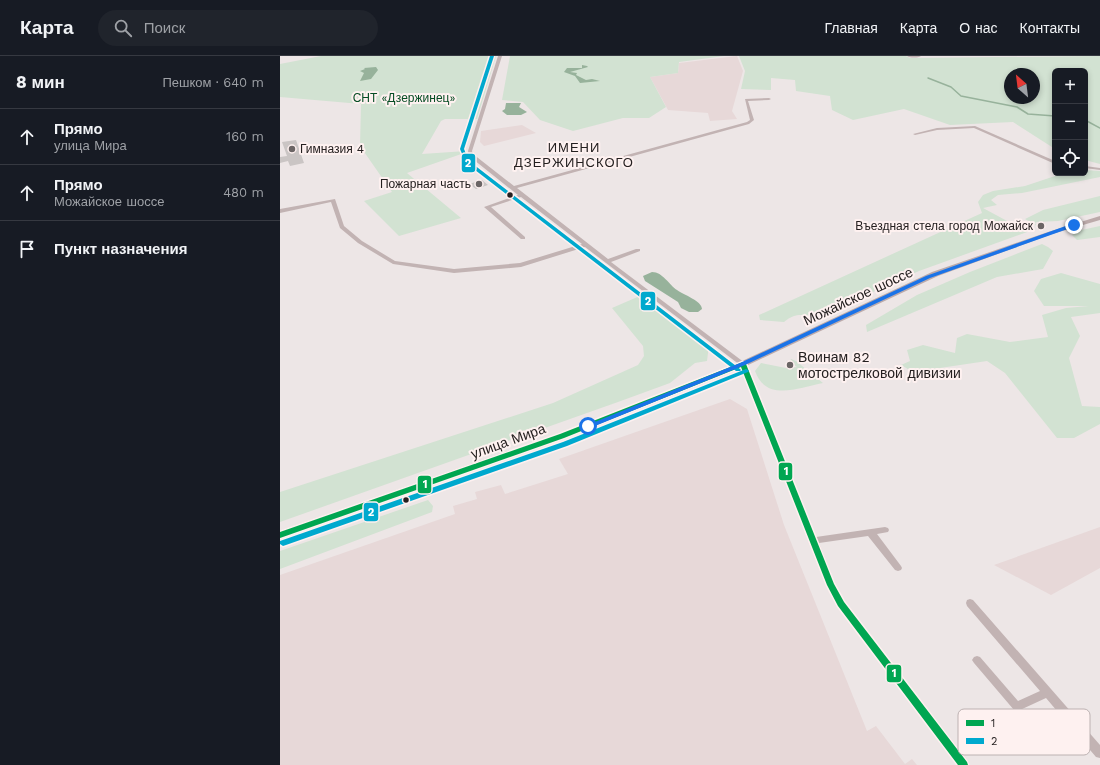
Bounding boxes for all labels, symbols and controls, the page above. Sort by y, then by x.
search box [98,10,378,46]
text: Карта [20,16,74,39]
icon: search [112,17,134,39]
text: Поиск [144,19,185,37]
text: Главная [825,20,878,36]
text: Карта [900,20,937,36]
text: О нас [959,20,998,36]
text: Контакты [1020,20,1080,36]
north arrow [1004,68,1040,104]
map controls [1052,68,1088,176]
button: + [1052,68,1088,104]
text: 8 мин [16,72,65,92]
text: Пешком · 640 m [162,75,264,90]
park label: СНТ «Дзержинец» [353,91,455,105]
button: − [1052,104,1088,140]
text: Прямо [54,120,103,138]
icon: ahead [16,126,38,148]
text: 160 m [226,129,264,144]
text: улица Мира [54,138,127,153]
district label: ИМЕНИ ДЗЕРЖИНСКОГО [514,140,634,170]
button: locate [1052,140,1088,176]
place label: Гимназия 4 [300,142,364,156]
marker: Гимназия 4 [287,144,297,154]
line badge: 2 [461,153,476,173]
text: 2 [465,157,472,170]
text: Прямо [54,176,103,194]
place label: Пожарная часть [380,177,471,191]
marker: Пожарная часть [474,179,484,189]
icon: ahead [16,182,38,204]
text: 480 m [223,185,264,200]
unlabelled marker [505,190,515,200]
text: Можайское шоссе [54,194,164,209]
route end [1065,216,1083,234]
place label: Въездная стела город Можайск [855,219,1034,233]
marker: Въездная стела город Можайск [1036,221,1046,231]
icon: arrive [16,238,38,260]
text: Пункт назначения [54,240,187,258]
street label: Можайское шоссе [801,264,915,328]
line badge: 2 [640,291,656,311]
text: 2 [645,295,652,308]
place label: Воинам 82 мотострелковой дивизии [798,349,961,381]
marker: Воинам 82 мотострелковой дивизии [785,360,795,370]
route start [579,417,597,435]
street label: улица Мира [468,420,548,462]
line badge: 1 [778,462,793,481]
text: 1 [784,465,788,478]
line badge: 1 [417,475,432,494]
text: 1 [423,478,427,491]
unlabelled marker [401,495,411,505]
line badge: 2 [363,502,379,522]
text: 2 [368,506,375,519]
line badge: 1 [886,664,902,683]
text: 1 [892,667,896,680]
legend [958,709,1090,755]
text: 1 [991,717,995,730]
text: 2 [991,735,997,748]

